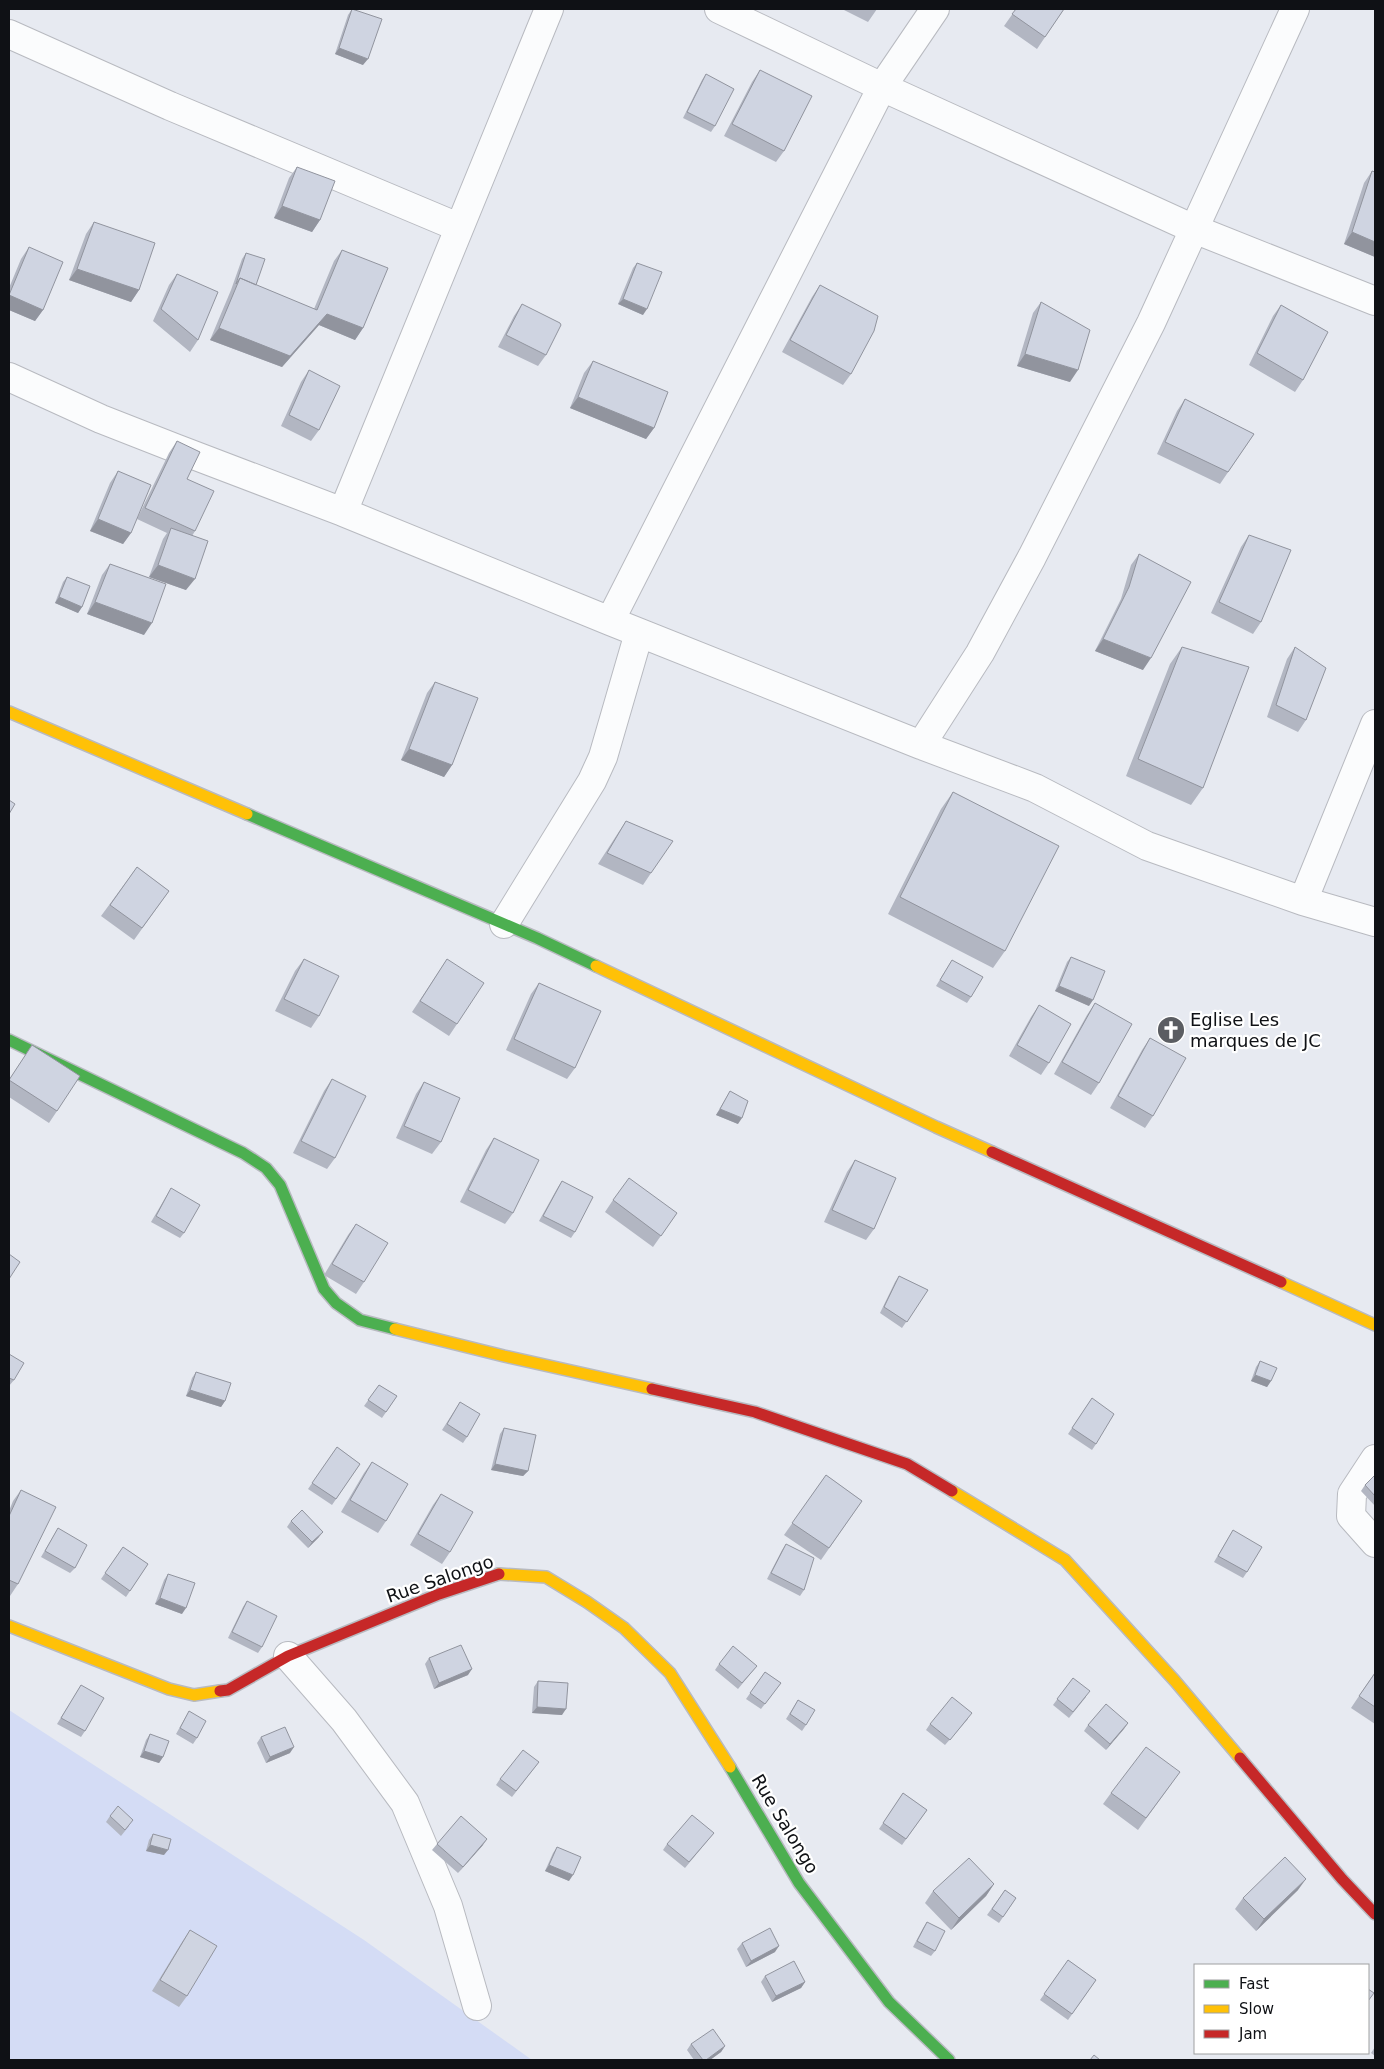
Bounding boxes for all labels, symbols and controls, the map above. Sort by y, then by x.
place label: Eglise Les marques de JC [1190,1009,1321,1051]
church icon: Eglise Les marques de JC [1156,1015,1186,1045]
street label: Rue Salongo [383,1550,496,1607]
street label: Rue Salongo [748,1770,823,1877]
legend [1194,1964,1369,2054]
text: Fast [1239,1975,1269,1993]
text: Slow [1239,2000,1274,2018]
text: Jam [1238,2025,1267,2043]

